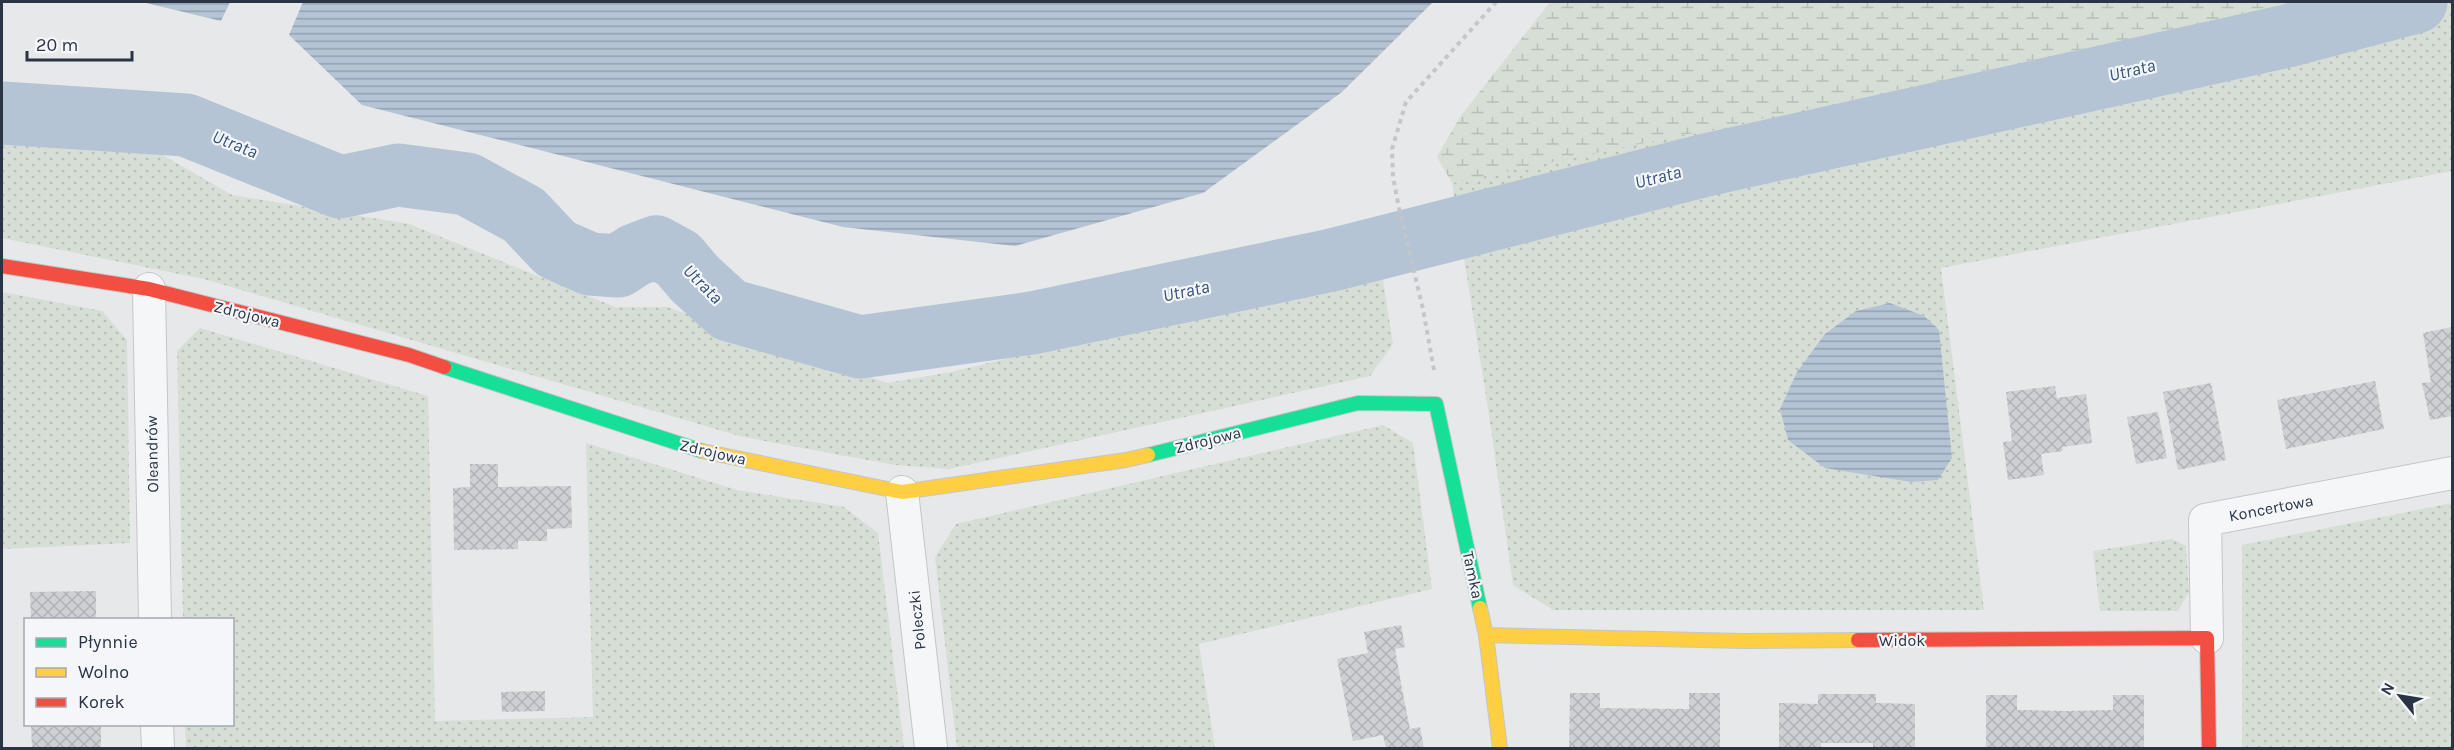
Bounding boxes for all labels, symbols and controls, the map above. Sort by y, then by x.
scale bar [27,24,132,62]
text: 20 m [36,34,78,56]
water label: Utrata [2107,54,2157,86]
water label: Utrata [209,125,261,163]
water label: Utrata [1632,161,1684,193]
water label: Utrata [679,260,727,308]
water label: Utrata [1161,275,1211,307]
street label: Zdrojowa [212,297,282,331]
street label: Oleandrów [142,415,162,493]
street label: Zdrojowa [1173,423,1243,457]
street label: Zdrojowa [678,435,748,469]
street label: Koncertowa [2227,491,2315,525]
street label: Tamka [1459,549,1487,601]
street label: Poleczki [904,589,930,651]
legend [24,618,234,726]
text: Płynnie [78,631,138,653]
street label: Widok [1879,631,1925,650]
text: Wolno [78,661,129,683]
north arrow [2370,666,2430,726]
text: N [2376,679,2399,698]
text: Korek [78,691,125,713]

